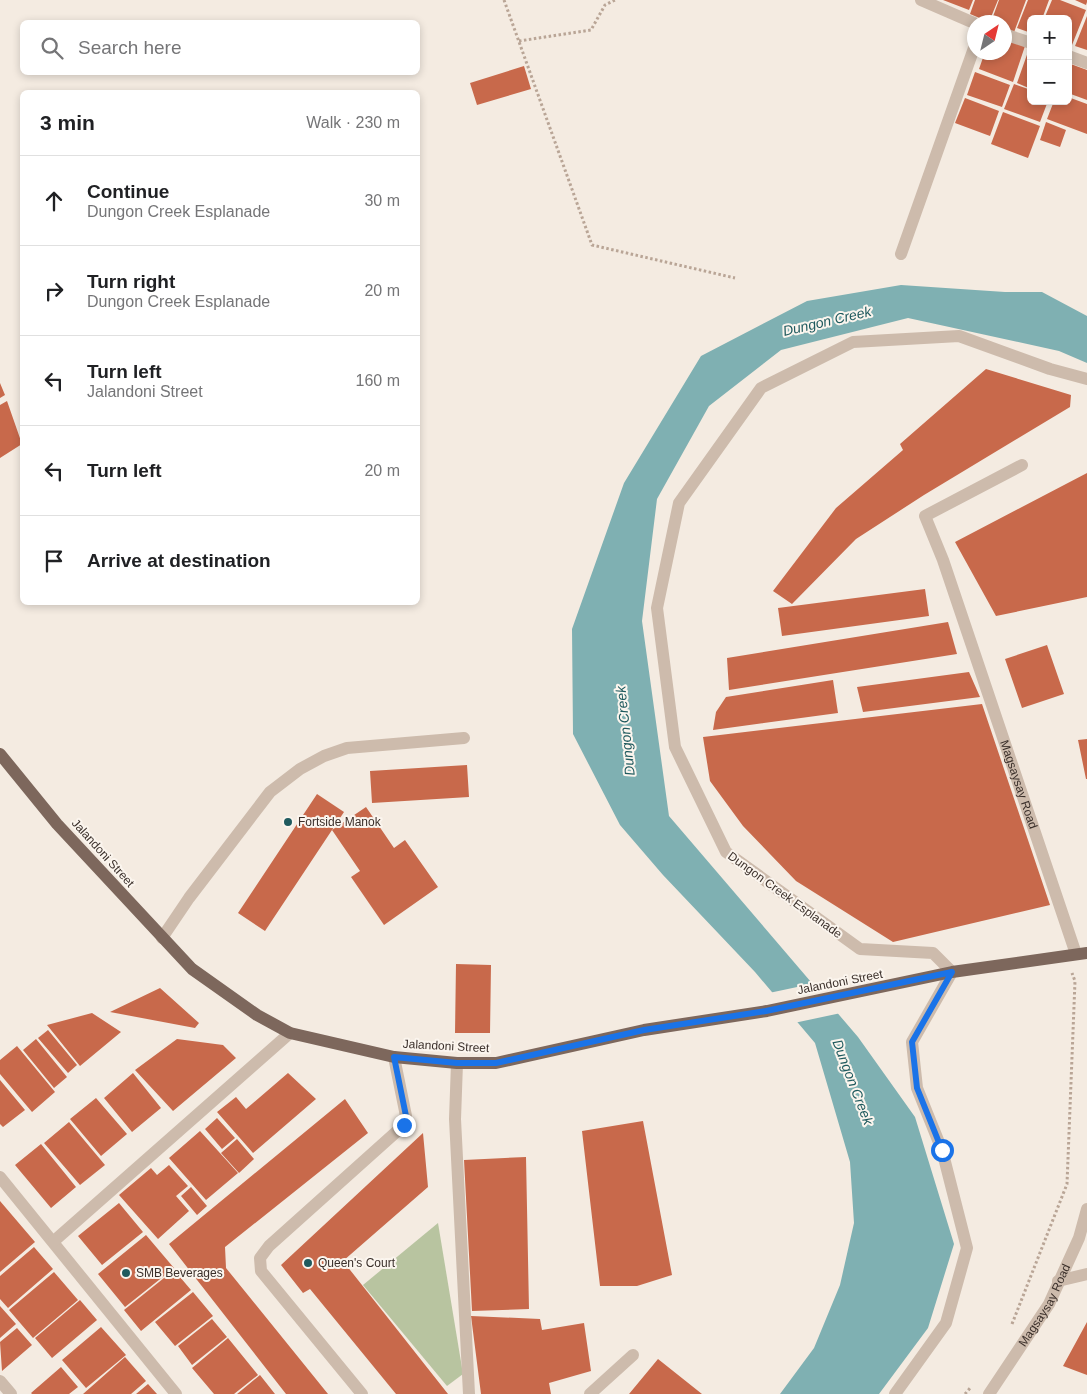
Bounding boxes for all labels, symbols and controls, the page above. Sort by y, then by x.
north arrow [967,15,1012,60]
map controls [1027,15,1072,105]
button: + [1027,15,1072,60]
search box [20,20,420,75]
icon: search [38,34,66,62]
text: Search here [78,37,182,58]
button: − [1027,60,1072,105]
text: 3 min [40,111,95,134]
text: Walk · 230 m [306,114,400,131]
text: Continue [87,181,169,202]
icon: ahead [40,187,68,215]
text: 30 m [364,192,400,209]
text: Dungon Creek Esplanade [87,203,270,220]
text: Turn right [87,271,175,292]
icon: right [40,277,68,305]
text: 20 m [364,282,400,299]
text: Dungon Creek Esplanade [87,293,270,310]
water label: Dungon Creek [781,303,874,339]
text: Turn left [87,361,162,382]
icon: left [40,367,68,395]
text: 160 m [356,372,400,389]
text: Jalandoni Street [87,383,203,400]
icon: left [40,457,68,485]
text: Turn left [87,460,162,481]
text: 20 m [364,462,400,479]
icon: arrive [40,547,68,575]
text: Arrive at destination [87,550,271,571]
water label: Dungon Creek [612,684,638,777]
street label: Magsaysay Road [997,738,1040,831]
place label: Fortside Manok [298,815,382,829]
street label: Jalandoni Street [69,816,138,890]
marker: Fortside Manok [282,816,294,828]
street label: Dungon Creek Esplanade [725,849,845,941]
street label: Jalandoni Street [796,967,885,997]
street label: Jalandoni Street [402,1037,490,1055]
water label: Dungon Creek [829,1037,877,1128]
route end [393,1114,416,1137]
route start [931,1139,954,1162]
place label: Queen's Court [318,1256,396,1270]
marker: Queen's Court [302,1257,314,1269]
street label: Magsaysay Road [1016,1262,1073,1349]
place label: SMB Beverages [136,1266,223,1280]
marker: SMB Beverages [120,1267,132,1279]

